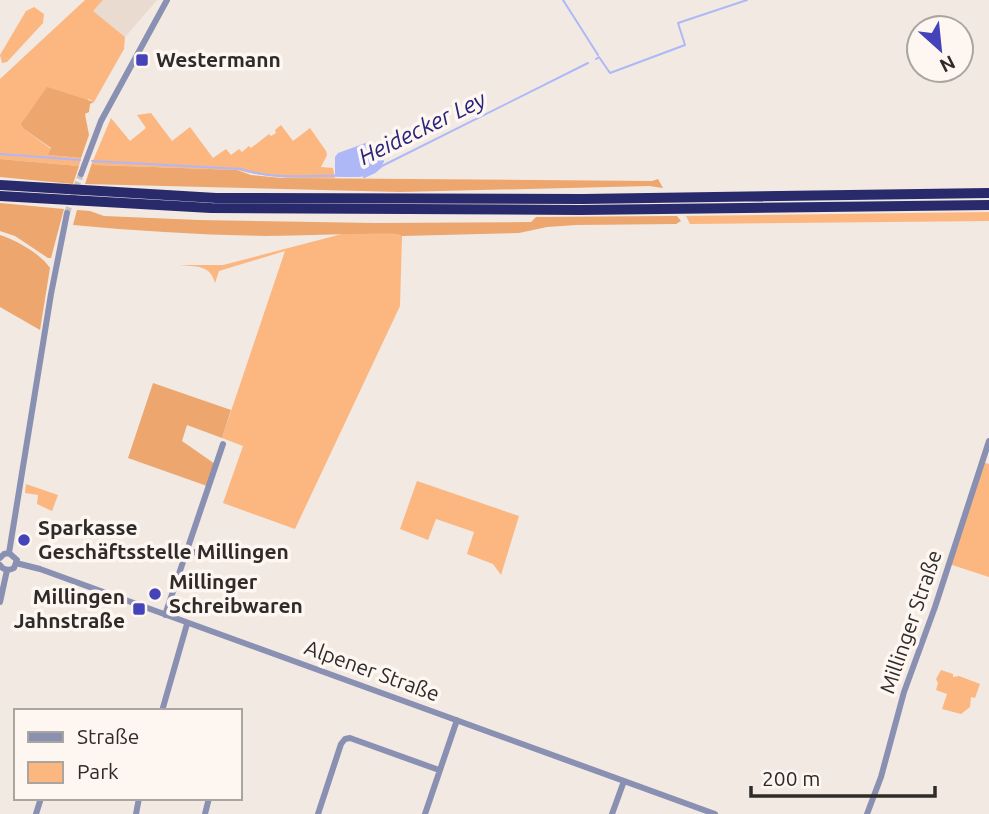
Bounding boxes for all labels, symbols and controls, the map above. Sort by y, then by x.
north arrow [905,14,975,84]
place label: Westermann [156,47,281,71]
text: N [936,51,959,77]
marker: Westermann [134,52,150,68]
water label: Heidecker Ley [354,86,490,169]
place label: Sparkasse Geschäftsstelle Millingen [38,515,289,563]
marker: Sparkasse Geschäftsstelle Millingen [16,532,32,548]
street label: Millinger Straße [874,547,946,697]
place label: Millinger Schreibwaren [169,569,303,617]
place label: Millingen Jahnstraße [14,584,125,632]
marker: Millinger Schreibwaren [147,586,163,602]
marker: Millingen Jahnstraße [131,601,147,617]
street label: Alpener Straße [302,635,443,706]
legend [14,709,242,800]
text: Straße [77,724,139,748]
scale bar [751,754,935,798]
text: Park [77,759,119,783]
text: 200 m [762,766,820,790]

